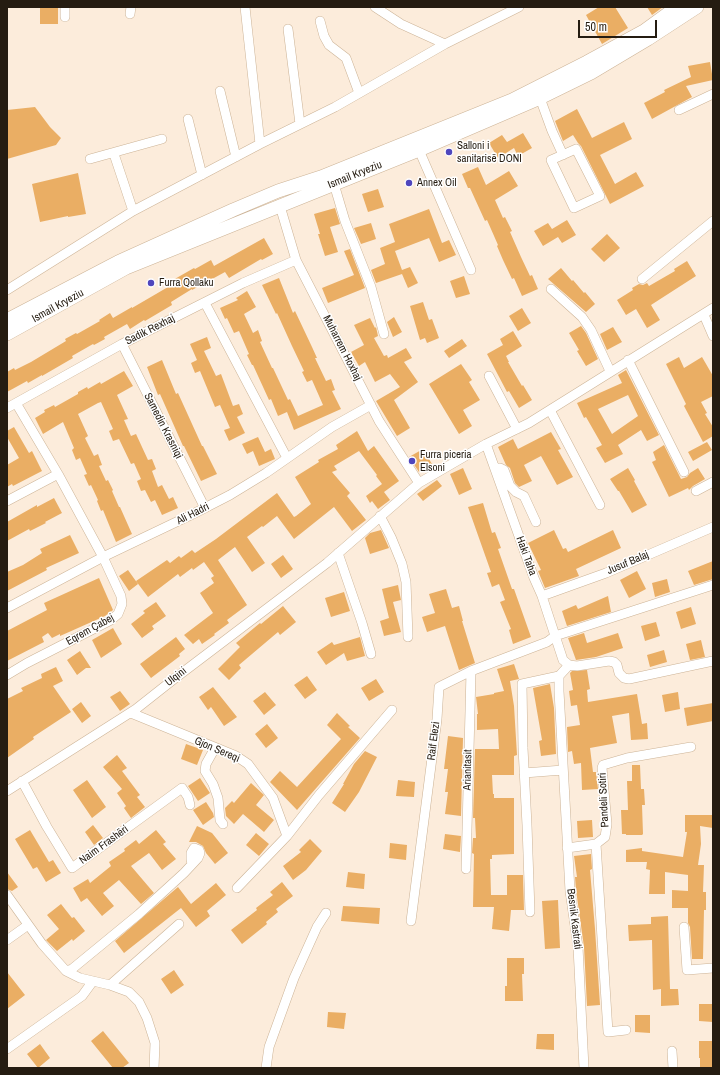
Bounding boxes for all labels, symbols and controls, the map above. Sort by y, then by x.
scale bar [580,12,659,38]
text: 50 m [585,19,607,35]
place label: Salloni i sanitarisë DONI [457,139,522,165]
marker: Salloni i sanitarisë DONI [444,147,454,157]
street label: Ismail Kryeziu [326,158,384,192]
place label: Annex Oil [417,176,457,190]
marker: Annex Oil [404,178,414,188]
place label: Furra Qollaku [159,276,214,290]
marker: Furra Qollaku [146,278,156,288]
street label: Ismail Kryeziu [30,286,86,326]
street label: Sadik Rexhaj [123,312,177,348]
street label: Muharrem Hoxhaj [320,313,364,383]
street label: Samedin Krasniqi [141,391,185,461]
place label: Furra piceria Elsoni [420,448,472,474]
marker: Furra piceria Elsoni [407,456,417,466]
street label: Ali Hadri [174,500,212,528]
street label: Haki Taha [513,535,539,577]
street label: Jusuf Balaj [605,548,651,578]
street label: Eqrem Çabej [64,611,116,649]
street label: Ulqini [163,665,189,689]
street label: Raif Elezi [425,721,443,761]
street label: Gjon Sereqi [192,735,242,765]
street label: Arianitasit [461,749,475,791]
street label: Pandeli Sotiri [596,772,612,828]
street label: Naim Frashëri [77,823,131,867]
street label: Besnik Kastrati [564,888,584,950]

